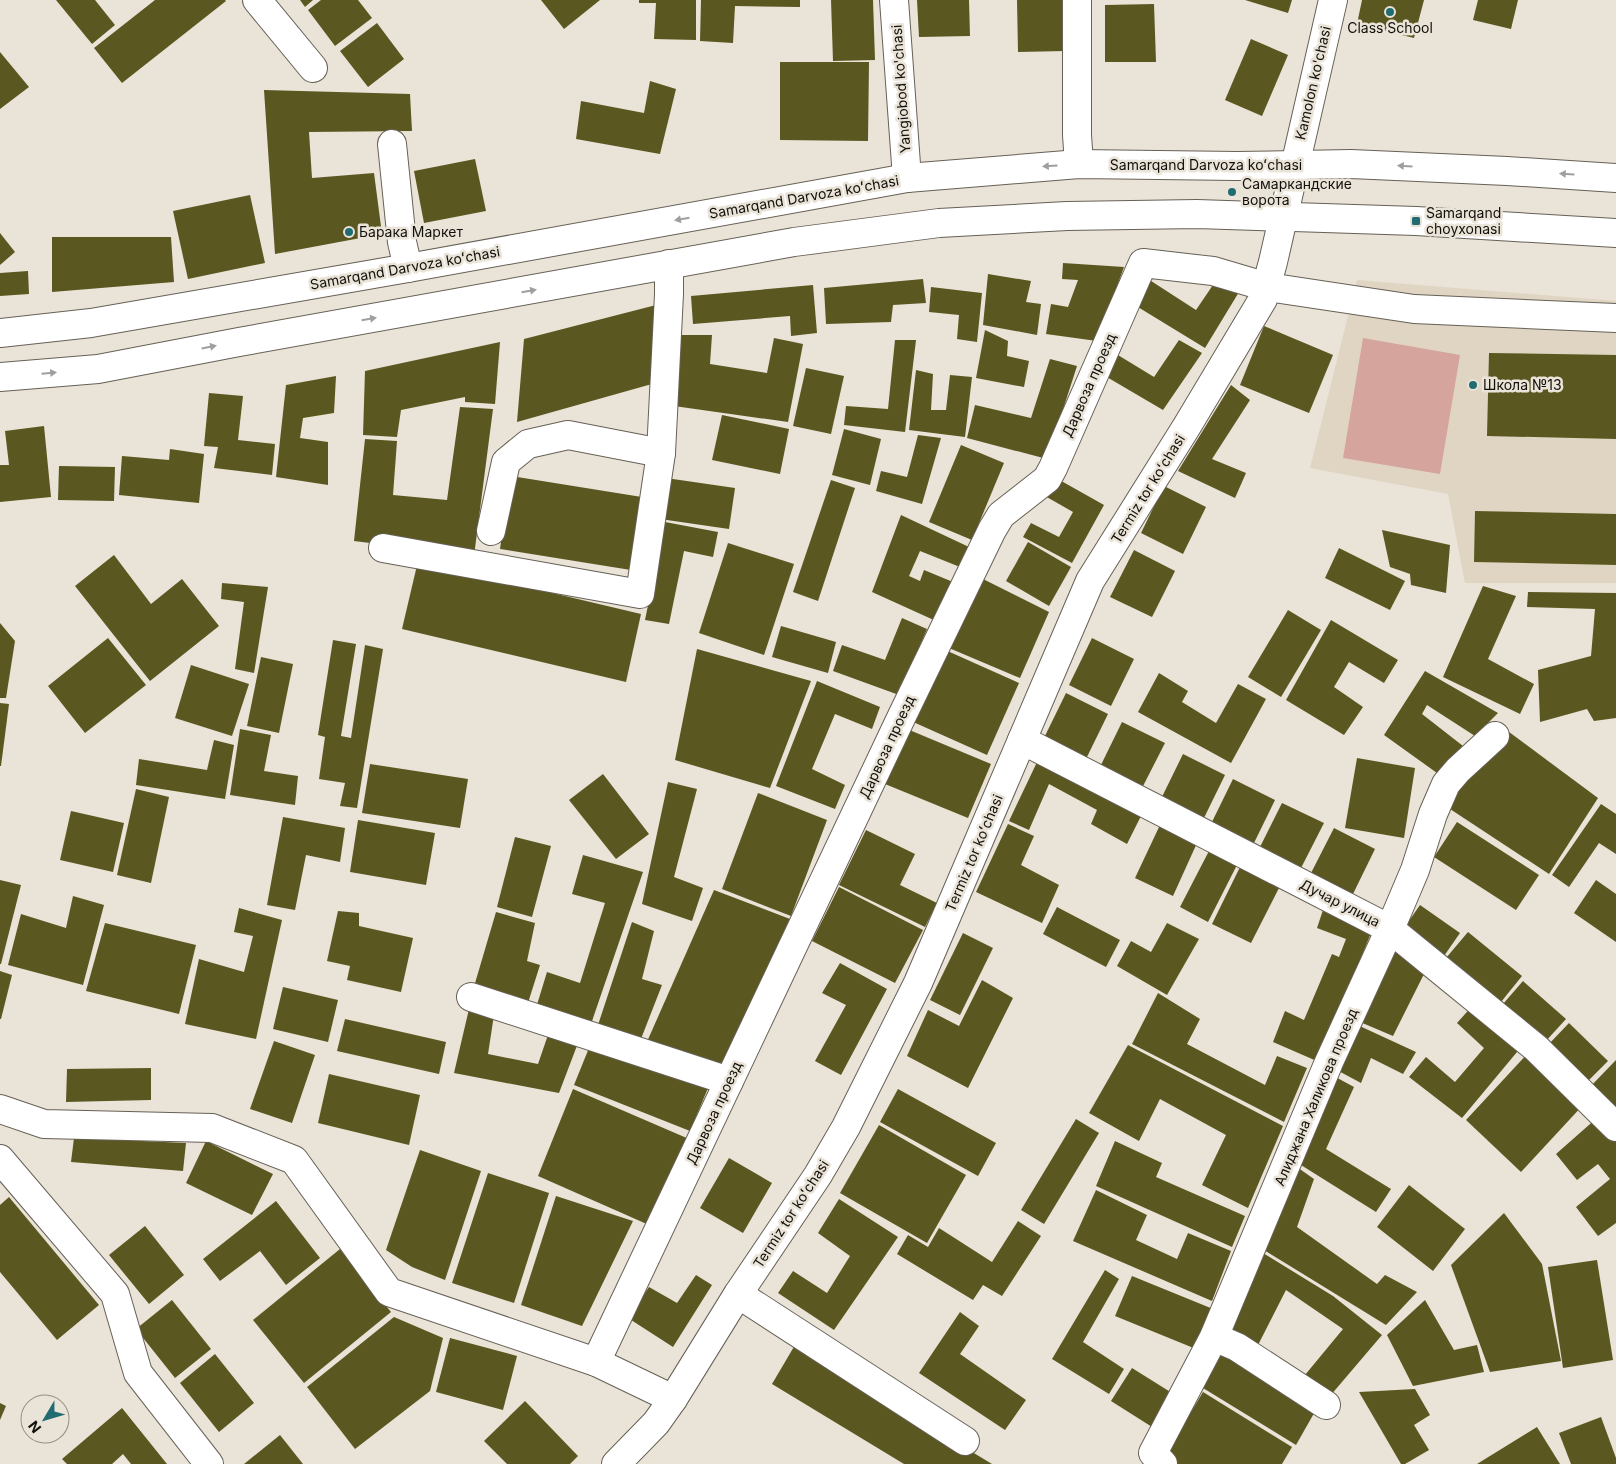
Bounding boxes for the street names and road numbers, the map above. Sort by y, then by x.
street label: Yangiobod ko'chasi [888,24,913,154]
street label: Kamolon ko'chasi [1291,24,1334,142]
street label: Samarqand Darvoza koʻchasi [1110,156,1302,173]
street label: Samarqand Darvoza koʻchasi [708,171,900,222]
street label: Samarqand Darvoza koʻchasi [309,242,501,293]
street label: Дарвоза проезд [1058,330,1119,439]
street label: Termiz tor koʻchasi [1107,431,1188,546]
street label: Дарвоза проезд [855,692,918,801]
street label: Termiz tor koʻchasi [941,792,1006,914]
street label: Дучар улица [1297,875,1383,930]
street label: Алиджана Халикова проезд [1270,1005,1361,1188]
street label: Дарвоза проезд [682,1058,745,1167]
street label: Termiz tor koʻchasi [749,1157,832,1271]

